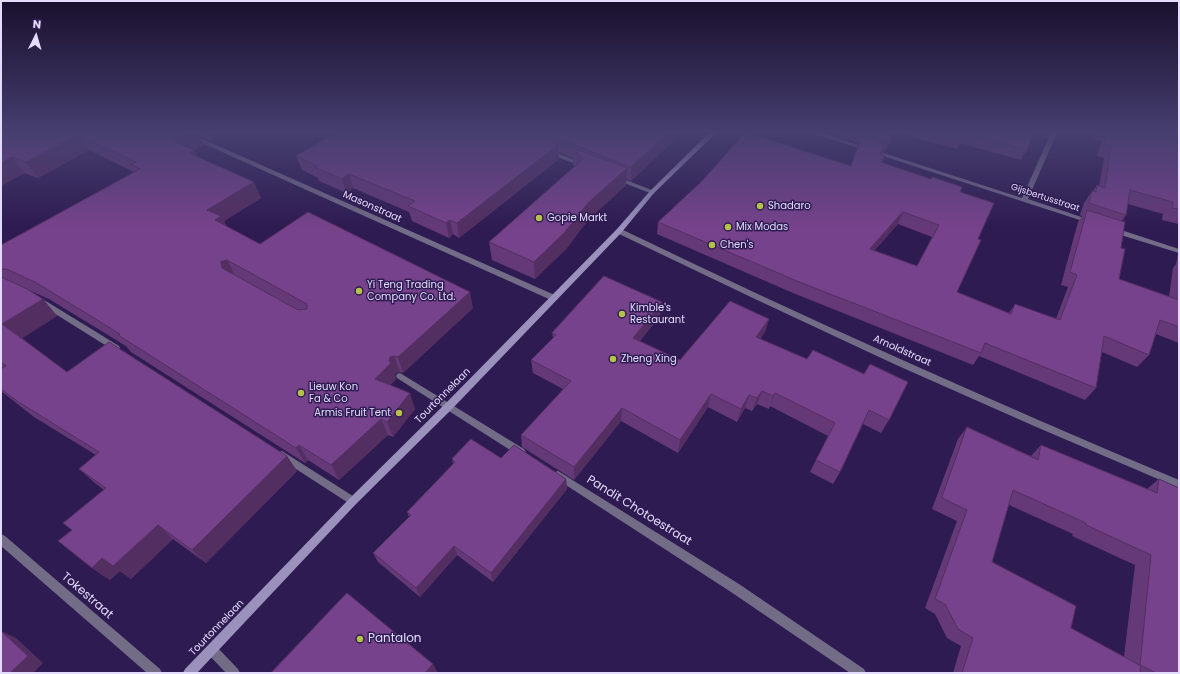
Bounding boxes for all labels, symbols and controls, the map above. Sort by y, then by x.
north arrow [16,16,56,56]
text: N [32,16,42,32]
street label: Gijsbertusstraat [1009,182,1081,214]
street label: Masonstraat [341,189,403,225]
place label: Shadaro [768,200,811,212]
marker: Shadaro [755,201,765,211]
place label: Gopie Markt [547,212,607,224]
marker: Gopie Markt [534,213,544,223]
place label: Mix Modas [736,221,788,233]
marker: Mix Modas [723,222,733,232]
place label: Chen's [720,239,754,251]
marker: Chen's [707,240,717,250]
place label: Yi Teng Trading Company Co. Ltd. [367,279,455,302]
marker: Yi Teng Trading Company Co. Ltd. [354,286,364,296]
place label: Kimble's Restaurant [630,302,685,326]
marker: Kimble's Restaurant [617,309,627,319]
street label: Arnoldstraat [871,333,933,369]
place label: Zheng Xing [621,353,677,365]
marker: Zheng Xing [608,354,618,364]
street label: Tourtonnelaan [413,366,473,426]
place label: Lieuw Kon Fa & Co [309,381,358,404]
marker: Lieuw Kon Fa & Co [296,388,306,398]
place label: Armis Fruit Tent [314,407,391,419]
marker: Armis Fruit Tent [394,408,404,418]
street label: Pandit Chotoestraat [584,473,694,549]
street label: Tokestraat [58,570,116,622]
street label: Tourtonnelaan [187,597,247,659]
place label: Pantalon [368,632,422,646]
marker: Pantalon [355,634,365,644]

